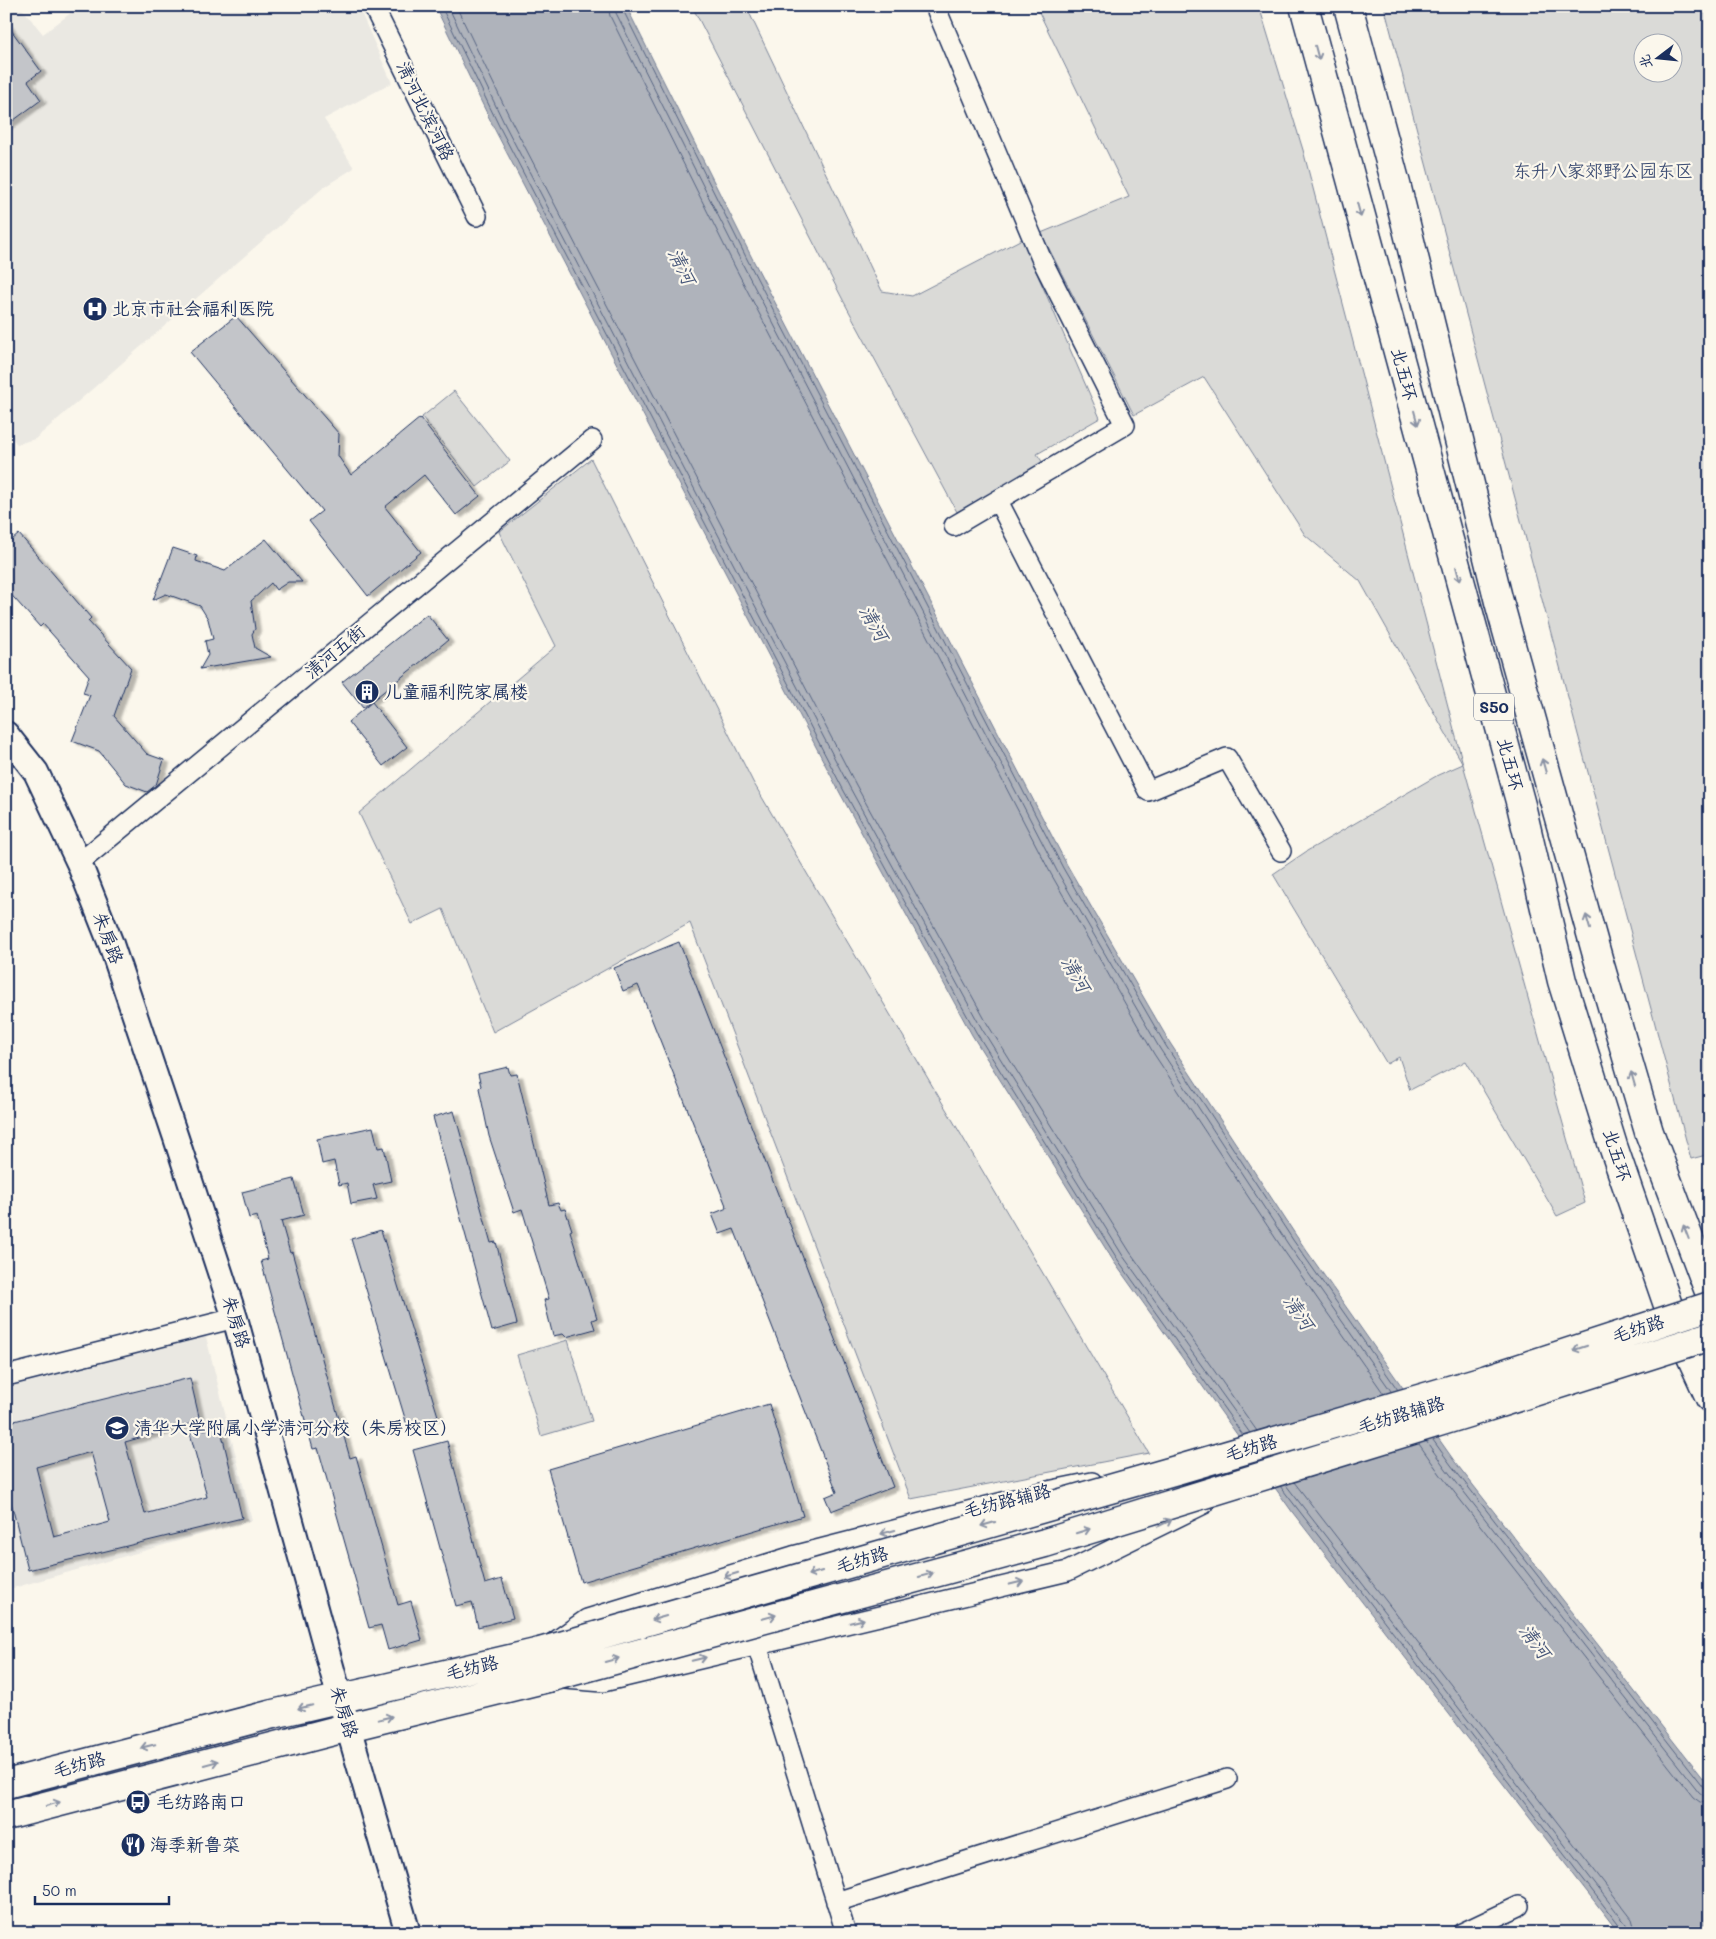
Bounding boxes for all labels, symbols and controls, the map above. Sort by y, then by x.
north arrow [1634,32,1684,82]
one-way arrow [1313,45,1322,61]
text: 北 [1634,52,1656,71]
street label: 清河北滨河路 [391,57,460,164]
park label: 东升八家郊野公园东区 [1513,158,1693,182]
one-way arrow [1355,202,1365,218]
water label: 清河 [663,243,704,291]
hospital icon: 北京市社会福利医院 [82,296,108,322]
place label: 北京市社会福利医院 [112,296,274,320]
street label: 北五环 [1386,345,1424,403]
one-way arrow [1411,409,1421,425]
one-way arrow [1454,566,1464,582]
water label: 清河 [854,600,896,648]
street label: 清河五街 [299,619,370,684]
building icon: 儿童福利院家属楼 [354,679,380,705]
place label: 儿童福利院家属楼 [384,679,528,703]
road number: S50 [1474,694,1514,720]
street label: 北五环 [1492,735,1530,793]
one-way arrow [1539,758,1549,774]
street label: 朱房路 [88,908,130,967]
one-way arrow [1583,915,1592,931]
water label: 清河 [1056,951,1098,999]
one-way arrow [1628,1071,1637,1087]
street label: 北五环 [1598,1125,1638,1184]
one-way arrow [1681,1225,1690,1240]
water label: 清河 [1278,1289,1322,1337]
street label: 朱房路 [218,1292,256,1351]
street label: 毛纺路 [1608,1308,1667,1348]
one-way arrow [1573,1344,1589,1353]
street label: 毛纺路辅路 [1354,1390,1447,1438]
school or university icon: 清华大学附属小学清河分校（朱房校区） [104,1415,130,1441]
place label: 清华大学附属小学清河分校（朱房校区） [134,1415,458,1439]
street label: 毛纺路 [1221,1428,1280,1466]
street label: 毛纺路辅路 [960,1477,1053,1523]
one-way arrow [1158,1518,1173,1528]
one-way arrow [981,1520,997,1529]
one-way arrow [1074,1526,1090,1536]
one-way arrow [880,1527,896,1537]
street label: 毛纺路 [832,1540,891,1578]
one-way arrow [808,1569,824,1579]
one-way arrow [723,1570,739,1580]
one-way arrow [918,1570,934,1579]
one-way arrow [1007,1578,1023,1588]
one-way arrow [761,1612,777,1622]
one-way arrow [651,1613,667,1623]
one-way arrow [849,1616,865,1625]
water label: 清河 [1514,1618,1559,1666]
street label: 毛纺路 [443,1649,501,1685]
one-way arrow [691,1654,707,1663]
one-way arrow [604,1655,620,1665]
street label: 朱房路 [326,1682,364,1741]
one-way arrow [298,1703,314,1712]
one-way arrow [377,1713,393,1722]
one-way arrow [140,1742,156,1751]
street label: 毛纺路 [50,1745,108,1783]
one-way arrow [202,1758,218,1767]
bus stop icon: 毛纺路南口 [125,1789,151,1815]
place label: 毛纺路南口 [156,1789,246,1813]
one-way arrow [45,1798,61,1808]
restaurant icon: 海季新鲁菜 [120,1832,146,1858]
place label: 海季新鲁菜 [150,1832,240,1856]
scale bar [35,1874,169,1906]
text: 50 m [42,1880,77,1900]

